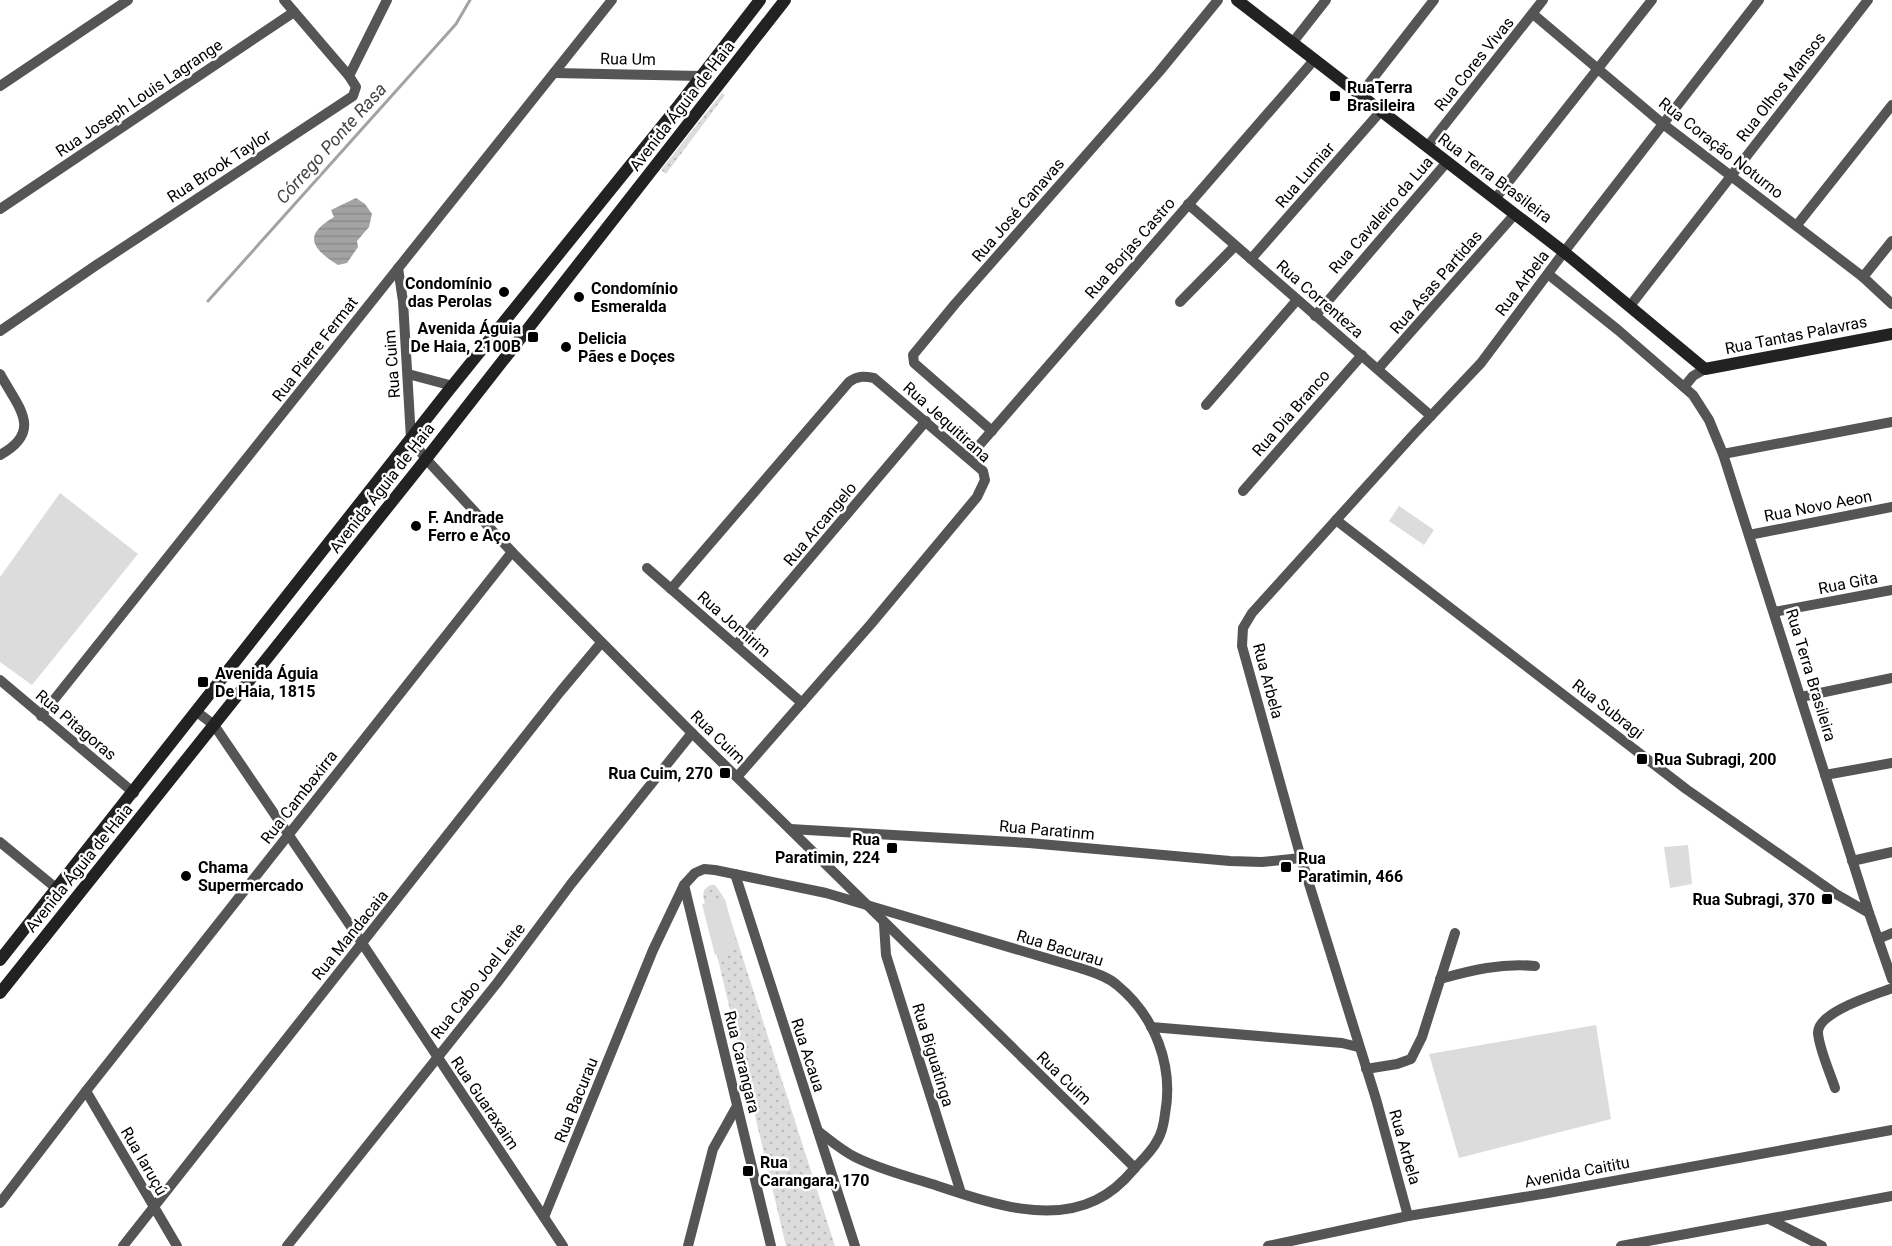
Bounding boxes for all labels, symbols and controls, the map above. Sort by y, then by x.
street label: Rua Cores Vivas [1430,13,1518,115]
street label: Rua Olhos Mansos [1732,29,1830,145]
street label: Rua Joseph Louis Lagrange [52,35,226,161]
street label: Avenida Águia de Haia [625,37,739,175]
street label: Rua Um [600,49,656,69]
water label: Córrego Ponte Rasa [271,78,391,208]
place label: RuaTerra Brasileira [1347,78,1416,115]
marker: RuaTerra Brasileira [1328,89,1342,103]
street label: Rua Coração Noturno [1655,93,1787,203]
street label: Rua Brook Taylor [164,125,275,207]
street label: Rua Terra Brasileira [1434,129,1556,227]
street label: Rua Lumiar [1271,138,1339,212]
street label: Rua Cavaleiro da Lua [1325,153,1437,277]
street label: Rua José Canavas [968,154,1068,266]
street label: Rua Borjas Castro [1081,194,1179,302]
street label: Rua Asas Partidas [1386,226,1486,338]
street label: Rua Arbela [1491,246,1553,320]
street label: Rua Correnteza [1273,256,1367,342]
place label: Condomínio das Perolas [405,274,492,311]
place label: Condomínio Esmeralda [591,279,678,316]
marker: Condomínio das Perolas [497,285,511,299]
marker: Condomínio Esmeralda [572,290,586,304]
street label: Rua Pierre Fermat [268,293,362,405]
street label: Rua Tantas Palavras [1723,312,1869,358]
place label: Avenida Águia De Haia, 2100B [410,319,521,356]
street label: Rua Cuim [380,329,404,399]
place label: Delicia Pães e Doçes [578,329,675,366]
marker: Avenida Águia De Haia, 2100B [526,330,540,344]
marker: Delicia Pães e Doçes [559,340,573,354]
street label: Rua Dia Branco [1248,366,1334,460]
street label: Rua Jequitirana [899,378,995,466]
street label: Avenida Águia de Haia [325,419,439,557]
street label: Rua Arcangelo [779,478,861,570]
street label: Rua Novo Aeon [1762,486,1874,526]
place label: F. Andrade Ferro e Aço [428,508,510,545]
marker: F. Andrade Ferro e Aço [409,519,423,533]
street label: Rua Gita [1817,568,1879,598]
street label: Rua Jomirim [694,587,774,661]
street label: Rua Terra Brasileira [1782,606,1840,744]
street label: Rua Arbela [1249,641,1287,721]
place label: Avenida Águia De Haia, 1815 [215,664,319,701]
marker: Avenida Águia De Haia, 1815 [196,675,210,689]
street label: Rua Subragi [1569,675,1647,743]
street label: Rua Pitagoras [32,686,120,764]
street label: Rua Cuim [687,706,749,768]
street label: Rua Cambaxirra [257,747,341,847]
place label: Rua Subragi, 200 [1654,750,1777,769]
marker: Rua Subragi, 200 [1635,752,1649,766]
place label: Rua Cuim, 270 [608,764,713,783]
marker: Rua Cuim, 270 [718,766,732,780]
street label: Avenida Águia de Haia [21,800,137,936]
street label: Rua Paratinm [998,816,1096,844]
place label: Rua Paratimin, 224 [775,830,880,867]
marker: Rua Paratimin, 224 [885,841,899,855]
place label: Rua Paratimin, 466 [1298,849,1403,886]
place label: Chama Supermercado [198,858,303,895]
marker: Rua Paratimin, 466 [1279,860,1293,874]
marker: Chama Supermercado [179,869,193,883]
street label: Rua Mandacaia [308,886,392,984]
place label: Rua Subragi, 370 [1692,890,1815,909]
marker: Rua Subragi, 370 [1820,892,1834,906]
street label: Rua Cabo Joel Leite [427,919,529,1043]
street label: Rua Bacurau [1014,926,1106,970]
street label: Rua Biguatinga [908,1001,958,1109]
street label: Rua Carangara [720,1009,764,1115]
street label: Rua Acaua [787,1016,829,1094]
street label: Rua Cuim [1033,1047,1095,1109]
street label: Rua Guaraxaim [447,1053,523,1153]
street label: Rua Bacurau [550,1055,602,1145]
street label: Rua Arbela [1385,1107,1425,1187]
street label: Rua Iaruçú [117,1123,171,1199]
street label: Avenida Caititu [1523,1152,1631,1192]
place label: Rua Carangara, 170 [760,1153,869,1190]
marker: Rua Carangara, 170 [741,1164,755,1178]

